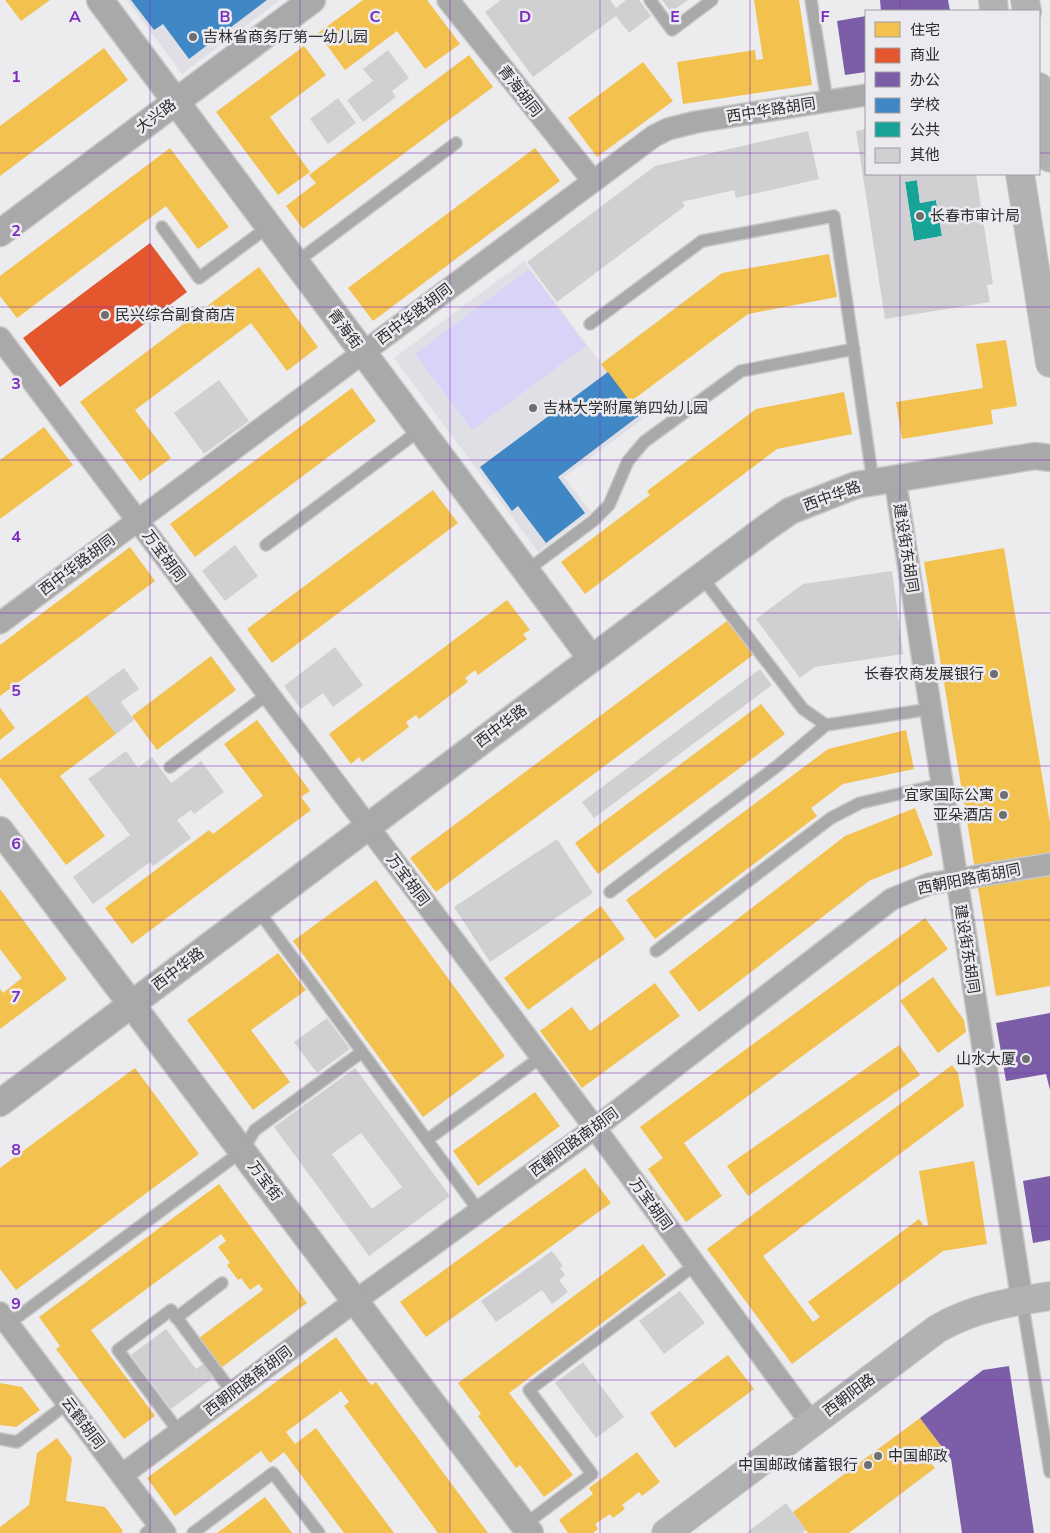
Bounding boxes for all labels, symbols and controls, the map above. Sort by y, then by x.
text: A [69,6,81,28]
text: B [219,6,231,28]
text: C [370,6,381,28]
text: D [519,6,531,28]
text: E [670,6,680,28]
text: F [821,6,830,28]
legend [865,10,1040,175]
text: 住宅 [910,20,940,40]
place label: 吉林省商务厅第一幼儿园 [203,27,368,47]
marker: 吉林省商务厅第一幼儿园 [187,31,199,43]
text: 商业 [910,45,940,65]
street label: 青海胡同 [494,61,546,121]
text: 1 [11,66,21,88]
text: 办公 [910,70,940,90]
street label: 西中华路胡同 [725,93,817,127]
street label: 大兴路 [132,94,180,138]
text: 学校 [910,95,940,115]
text: 公共 [910,120,940,140]
text: 其他 [910,145,940,165]
place label: 长春市审计局 [930,206,1020,226]
marker: 长春市审计局 [914,210,926,222]
text: 2 [11,220,21,242]
street label: 西中华路胡同 [372,279,456,349]
place label: 民兴综合副食商店 [115,305,235,325]
street label: 青海街 [323,305,367,353]
marker: 民兴综合副食商店 [99,309,111,321]
text: 3 [11,373,21,395]
place label: 吉林大学附属第四幼儿园 [543,398,708,418]
marker: 吉林大学附属第四幼儿园 [527,402,539,414]
street label: 西中华路 [800,476,864,516]
street label: 建设街东胡同 [889,502,923,594]
text: 4 [11,526,21,548]
street label: 万宝胡同 [138,526,190,586]
street label: 西中华路胡同 [35,530,119,600]
place label: 长春农商发展银行 [864,664,984,684]
marker: 长春农商发展银行 [988,668,1000,680]
text: 5 [11,680,21,702]
street label: 西中华路 [471,700,531,752]
place label: 宜家国际公寓 [904,785,994,805]
marker: 宜家国际公寓 [998,789,1010,801]
place label: 亚朵酒店 [933,805,993,825]
marker: 亚朵酒店 [997,809,1009,821]
text: 6 [11,833,21,855]
street label: 万宝胡同 [382,850,434,910]
street label: 西朝阳路南胡同 [916,859,1022,899]
street label: 建设街东胡同 [950,903,984,995]
street label: 西中华路 [148,943,208,995]
text: 7 [11,986,21,1008]
place label: 山水大厦 [956,1049,1016,1069]
marker: 山水大厦 [1020,1053,1032,1065]
street label: 西朝阳路南胡同 [526,1103,622,1181]
text: 8 [11,1139,21,1161]
street label: 万宝街 [243,1157,287,1205]
street label: 万宝胡同 [625,1174,677,1234]
text: 9 [11,1293,21,1315]
street label: 西朝阳路南胡同 [200,1341,296,1421]
street label: 西朝阳路 [819,1369,879,1421]
street label: 云鹤胡同 [57,1393,109,1453]
place label: 中国邮政 [888,1446,948,1466]
marker: 中国邮政 [872,1450,884,1462]
place label: 中国邮政储蓄银行 [738,1455,858,1475]
marker: 中国邮政储蓄银行 [862,1459,874,1471]

